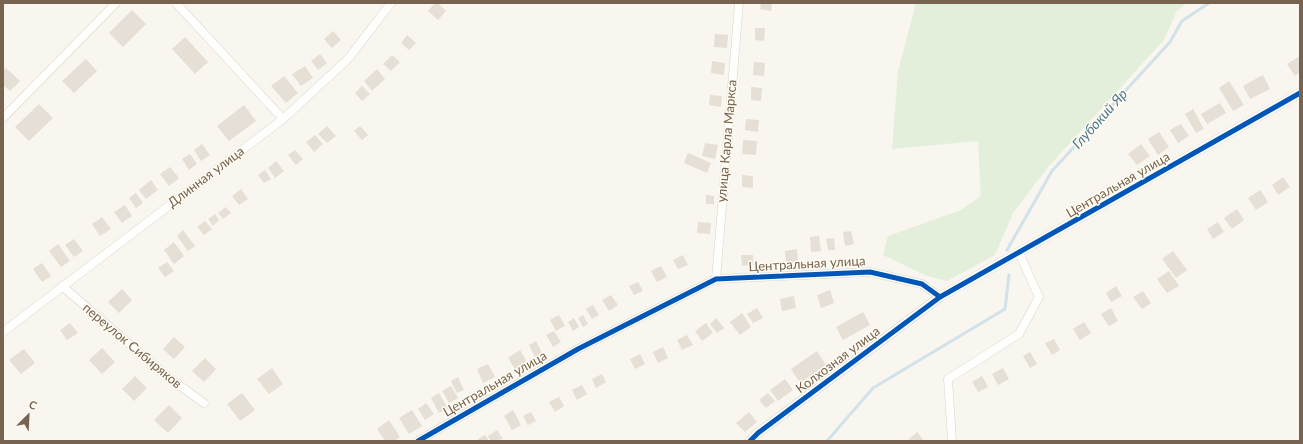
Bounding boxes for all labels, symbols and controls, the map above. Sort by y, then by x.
street label: улица Карла Маркса [714,79,740,203]
water label: Глубокий Яр [1069,86,1131,152]
street label: Длинная улица [165,143,247,211]
street label: Центральная улица [1063,149,1173,221]
street label: Центральная улица [748,253,866,275]
street label: переулок Сибиряков [79,300,185,392]
street label: Колхозная улица [793,323,883,397]
street label: Центральная улица [440,348,550,420]
north arrow [8,396,48,436]
text: С [27,397,39,412]

